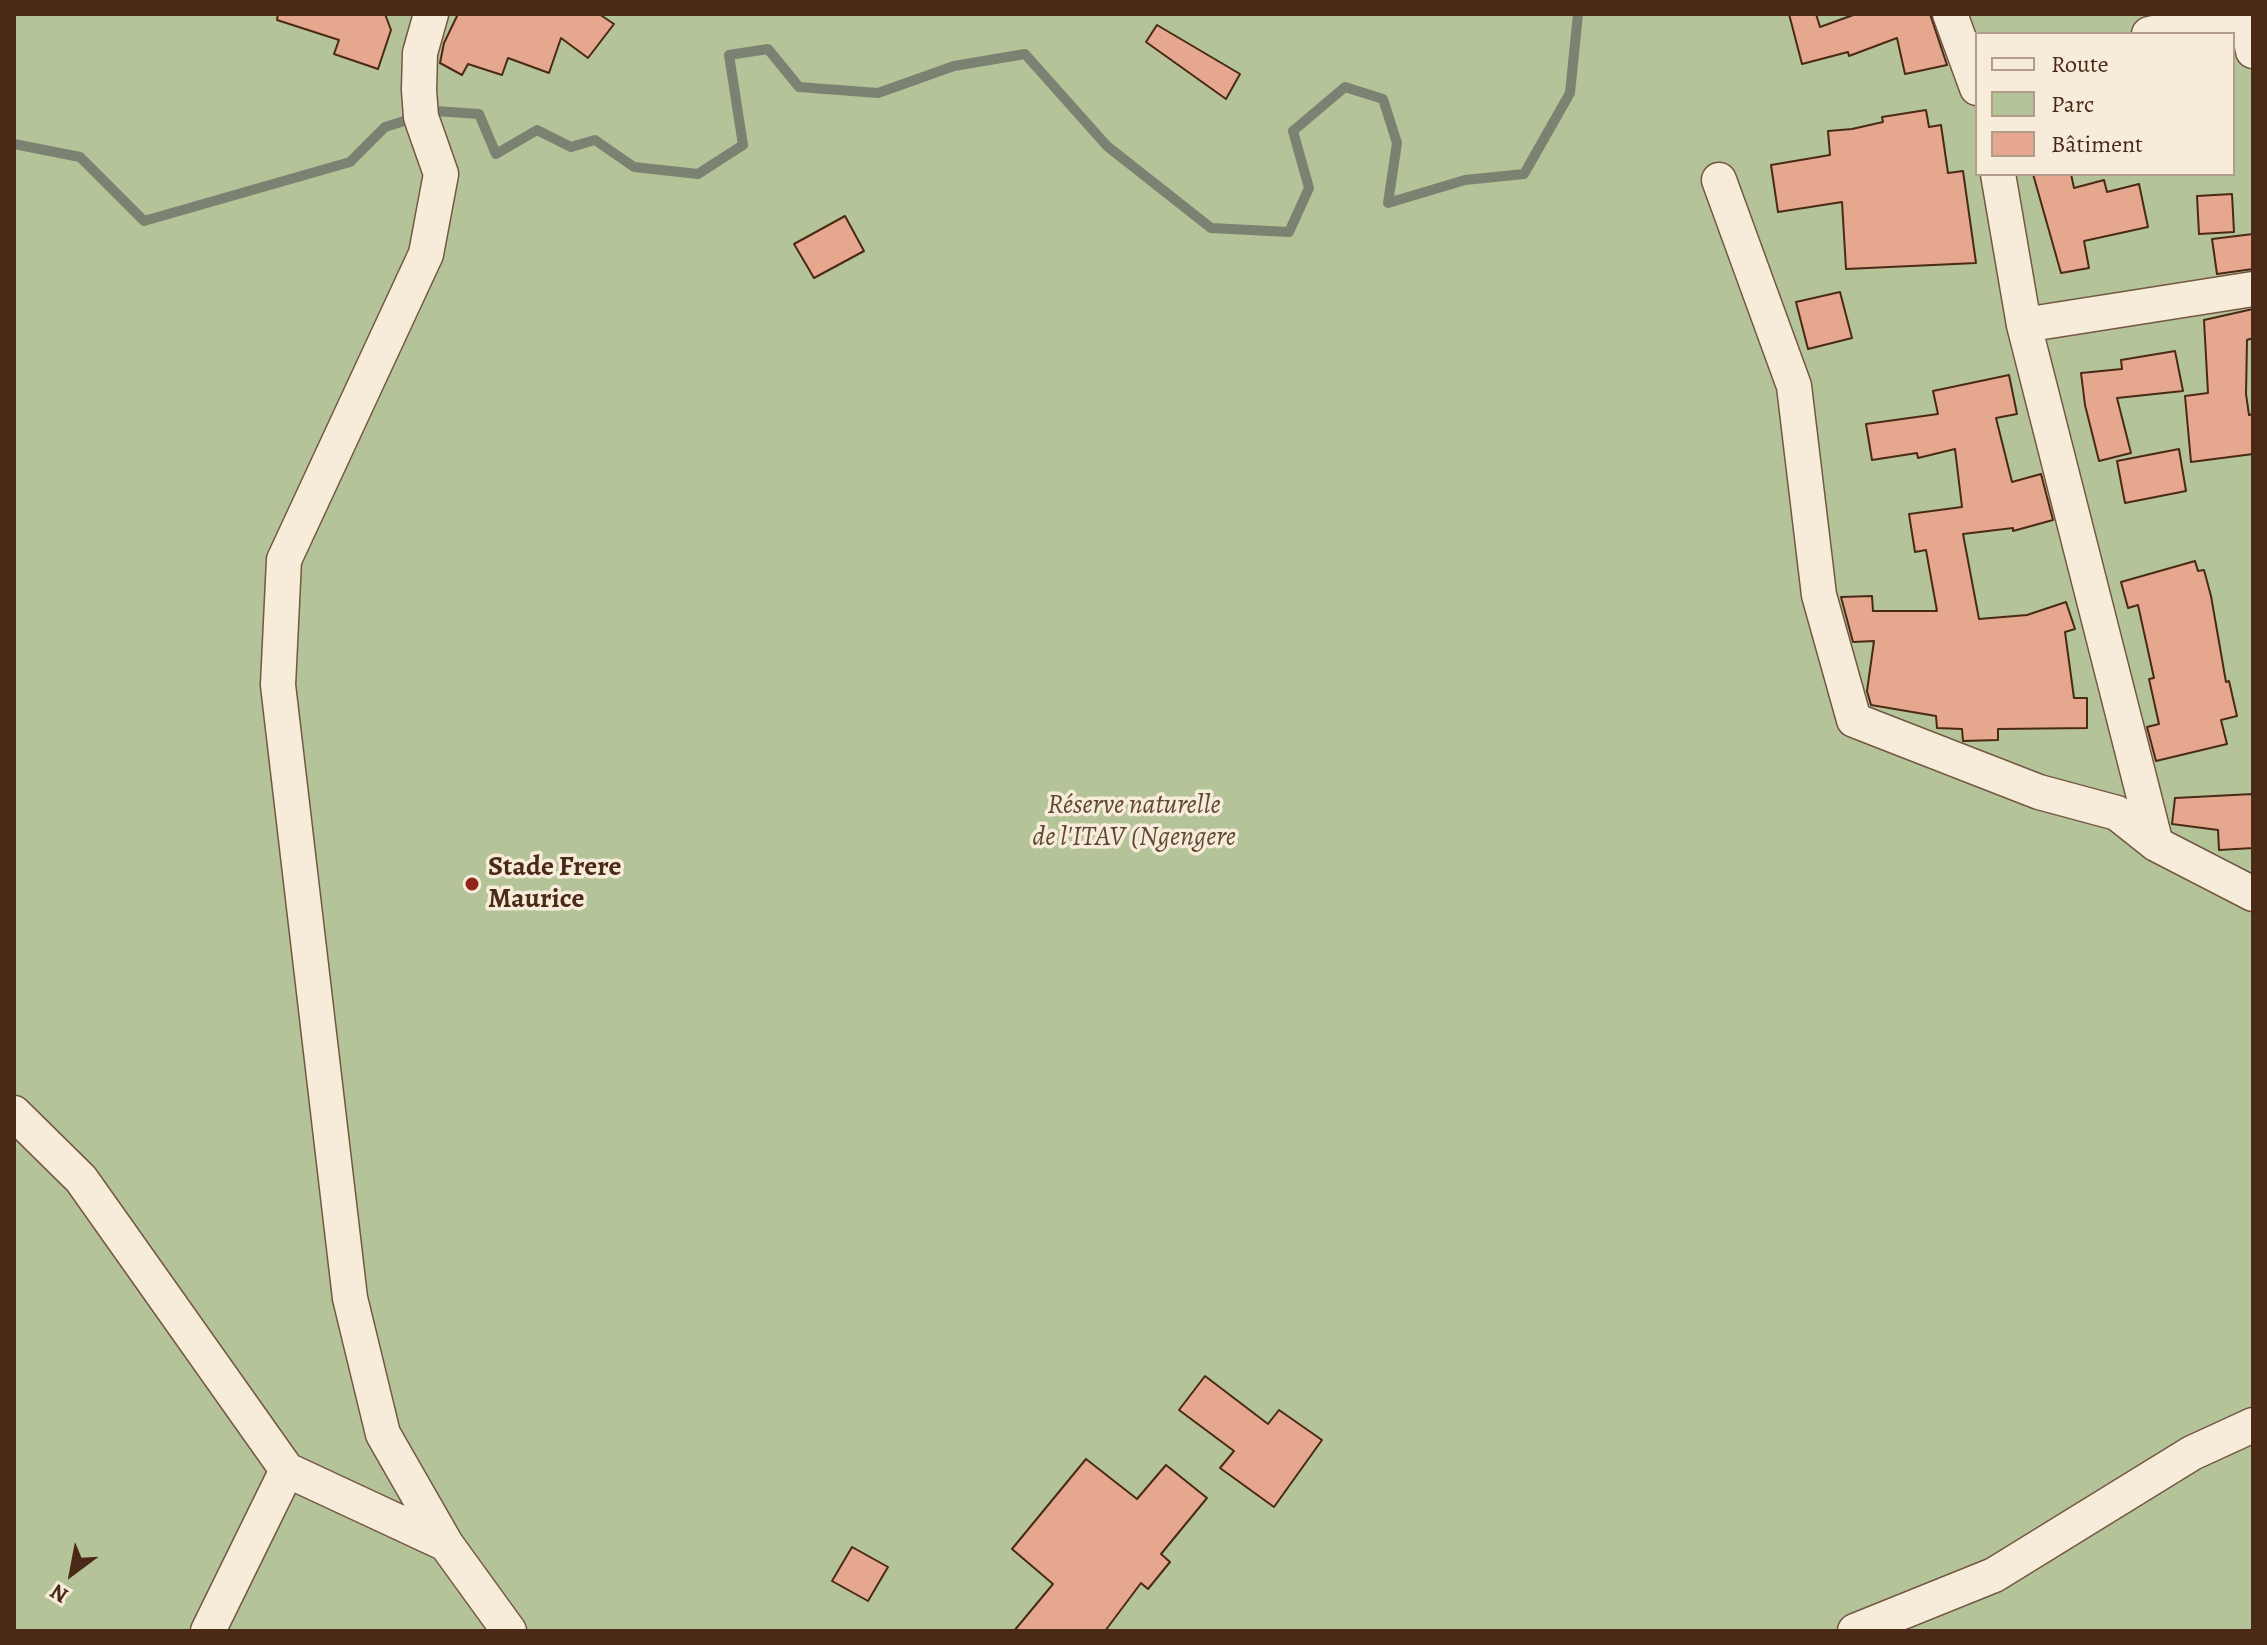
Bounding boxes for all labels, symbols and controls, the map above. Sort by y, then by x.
legend [1975,32,2235,176]
text: Route [2051,48,2109,80]
text: Parc [2051,88,2094,120]
text: Bâtiment [2051,128,2143,160]
park label: Réserve naturelle de l'ITAV (Ngengere [1032,789,1236,855]
place label: Stade Frere Maurice [488,851,621,917]
marker: Stade Frere Maurice [463,875,481,893]
north arrow [32,1533,112,1613]
text: N [45,1576,74,1610]

